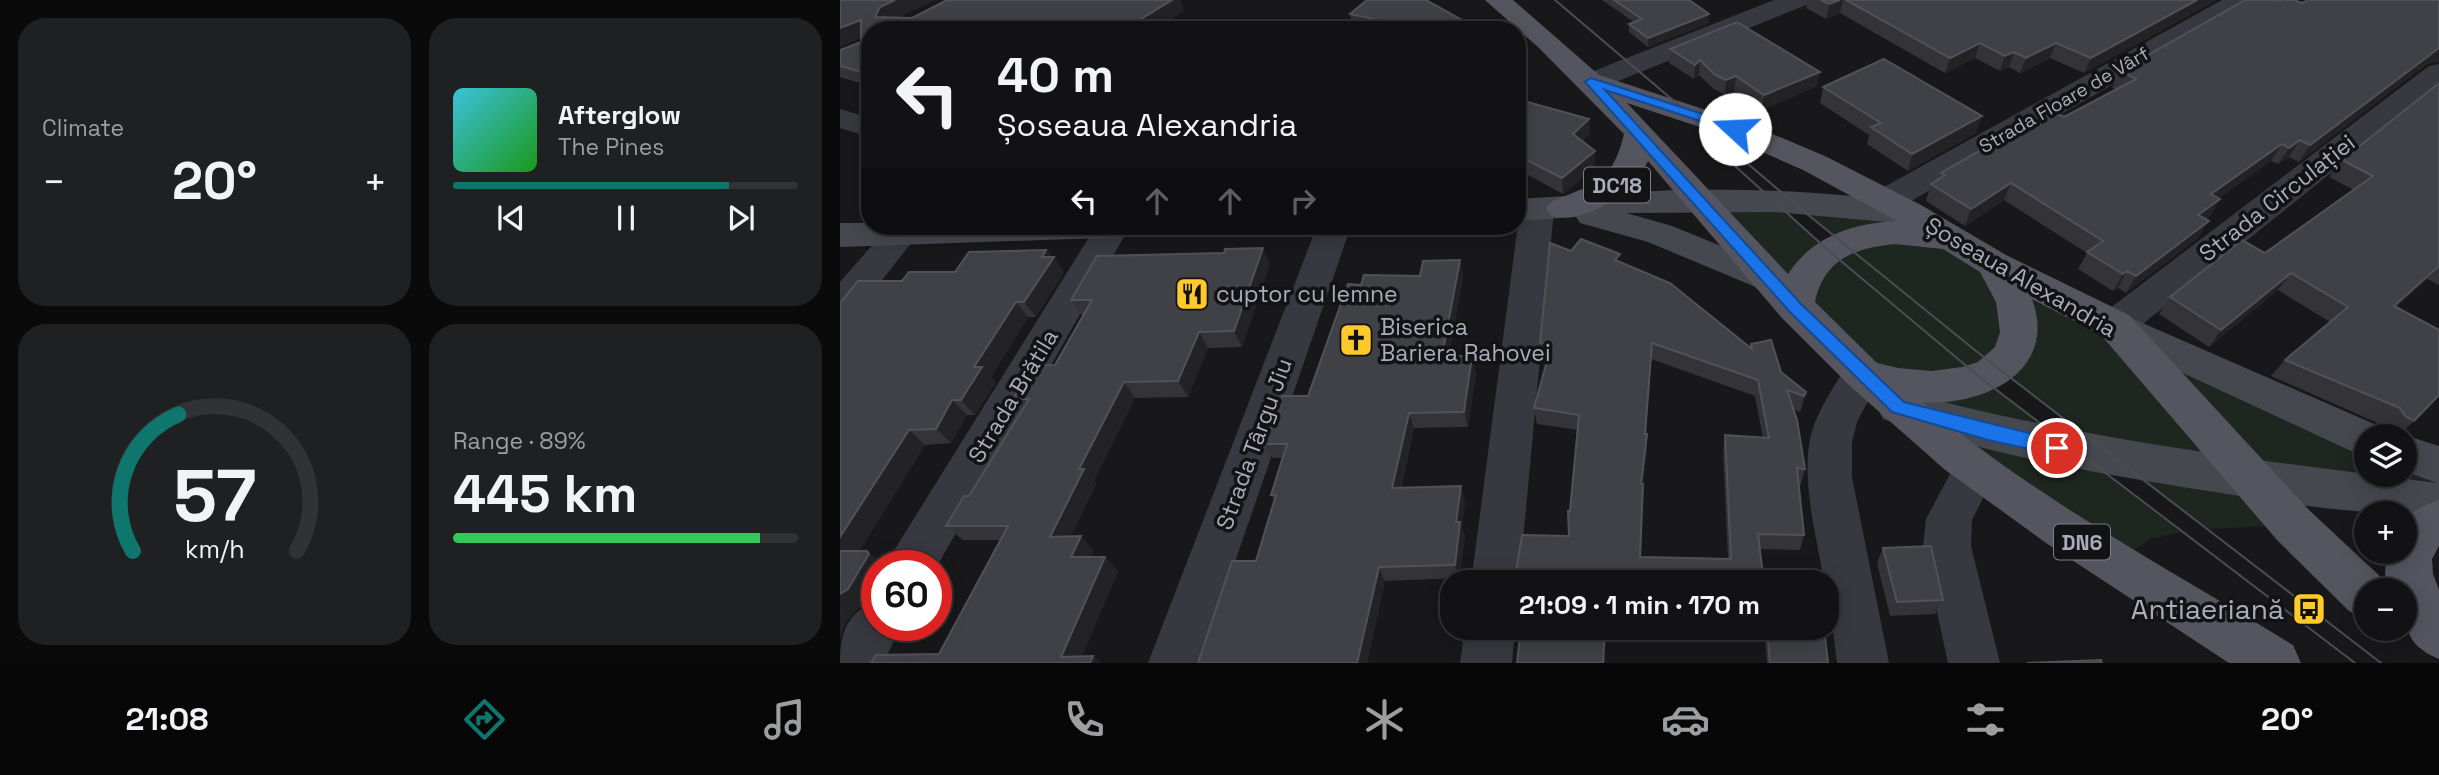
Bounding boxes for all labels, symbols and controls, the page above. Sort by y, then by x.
street label: Strada Floare de Vârf [1975,41,2153,159]
text: 40 m [997,44,1114,106]
icon: left [882,49,973,140]
position arrow [1698,92,1772,166]
text: Afterglow [558,98,681,132]
text: Șoseaua Alexandria [997,105,1297,145]
text: Climate [42,113,124,143]
street label: Strada Circulației [2193,128,2361,268]
text: The Pines [558,132,664,162]
text: 20° [172,148,257,214]
text: − [42,158,66,206]
text: + [363,158,387,206]
road number: DC18 [1584,168,1650,202]
icon: left [1065,182,1103,220]
icon: ahead [1138,182,1176,220]
icon: ahead [1211,182,1249,220]
icon: right [1284,182,1322,220]
icon: previous [492,199,530,237]
icon: pause [607,199,645,237]
icon: next [722,199,760,237]
street label: Șoseaua Alexandria [1920,210,2122,344]
restaurant icon: cuptor cu lemne [1173,275,1211,313]
place label: cuptor cu lemne [1216,279,1398,309]
place label: Biserica Bariera Rahovei [1380,312,1551,368]
church icon: Biserica Bariera Rahovei [1337,321,1375,359]
street label: Strada Brătila [961,324,1065,468]
street label: Strada Târgu Jiu [1209,354,1299,534]
pin [2027,418,2087,478]
map controls [2354,424,2417,641]
button: layers [2354,424,2417,487]
text: Range · 89% [453,426,586,456]
icon: arrive [2038,429,2076,467]
text: 57 [173,449,256,542]
text: 445 km [453,461,637,527]
button: + [2354,501,2417,564]
road number: DN6 [2054,524,2110,560]
text: km/h [185,532,244,564]
speed limit sign: 60 [861,550,952,641]
button: − [2354,578,2417,641]
text: 21:09 · 1 min · 170 m [1519,588,1760,622]
bus stop icon: Antiaeriană [2290,590,2328,628]
place label: Antiaeriană [2131,591,2284,627]
icon: directions [460,695,509,744]
icon: music [760,695,809,744]
icon: phone [1060,695,1109,744]
icon: climate [1360,695,1409,744]
icon: car [1661,695,1710,744]
icon: filters [1961,695,2010,744]
text: 21:08 [126,699,209,739]
text: 20° [2261,699,2313,739]

